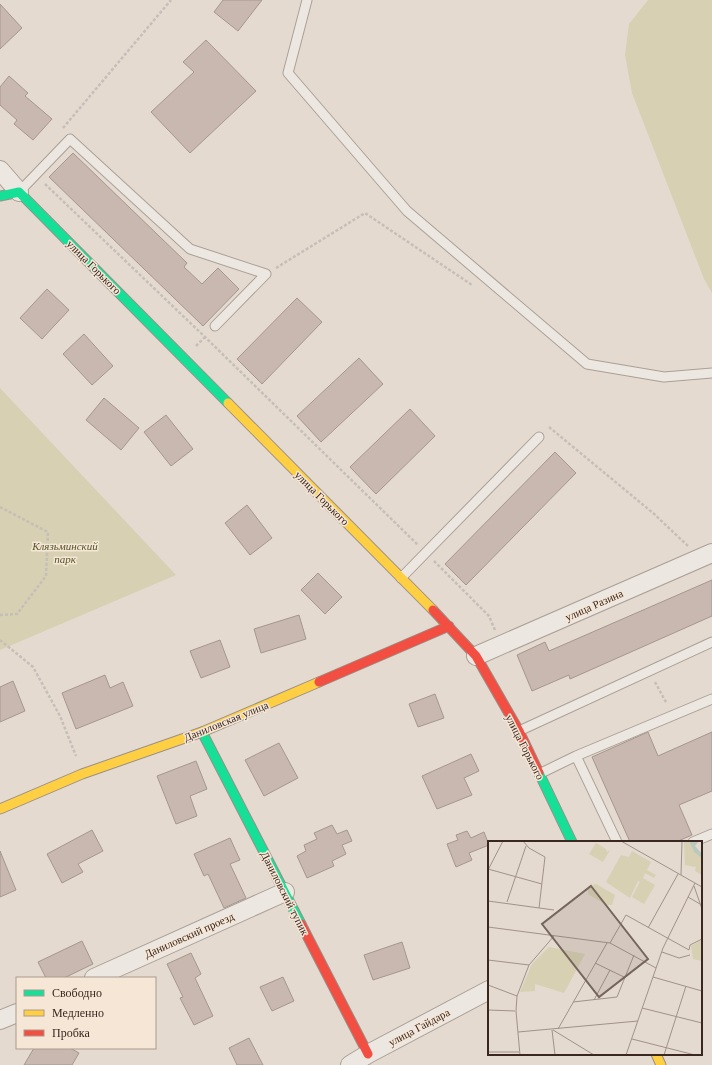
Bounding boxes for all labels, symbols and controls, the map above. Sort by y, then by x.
street label: улица Горького [65,238,124,297]
street label: улица Горького [293,469,352,528]
park label: Клязьминский парк [31,540,98,565]
street label: улица Разина [563,587,625,623]
street label: Даниловская улица [182,699,270,743]
street label: улица Горького [503,712,547,782]
inset map [488,841,702,1055]
street label: Даниловский тупик [259,849,312,937]
street label: Даниловский проезд [142,910,236,960]
legend [16,977,156,1049]
text: Свободно [52,986,102,1000]
text: Медленно [52,1006,104,1020]
street label: улица Гайдара [386,1006,452,1048]
text: Пробка [52,1026,90,1040]

